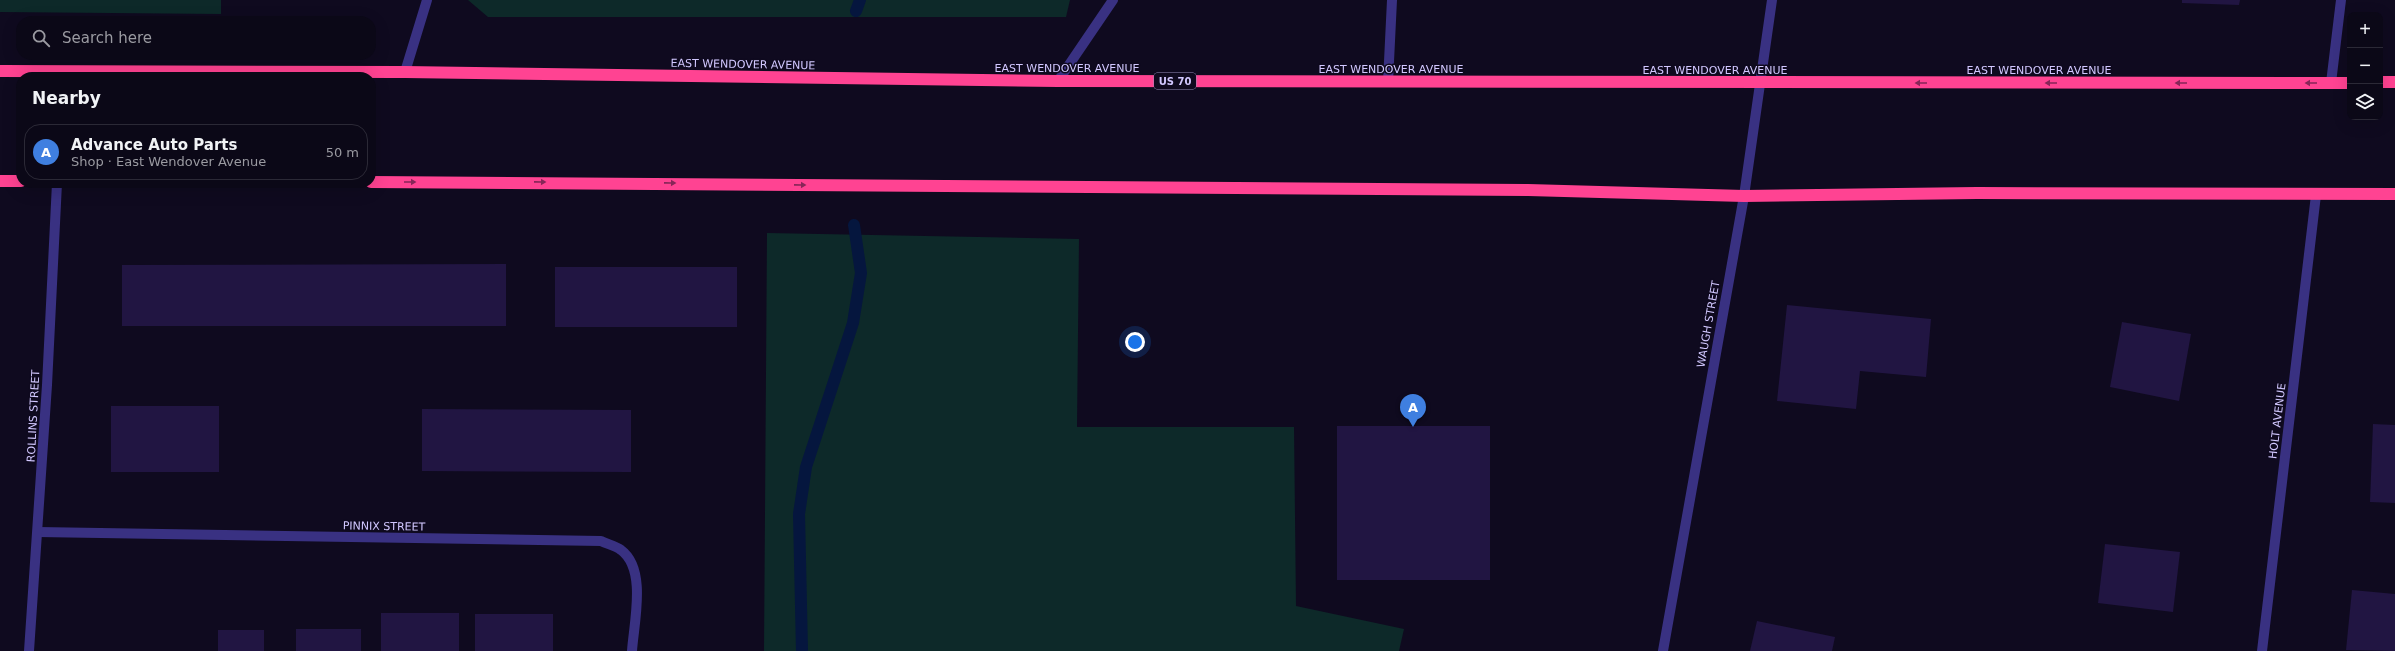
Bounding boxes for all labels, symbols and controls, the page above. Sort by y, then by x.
map controls [2347,12,2383,120]
button: + [2347,12,2383,48]
search box [16,16,376,60]
icon: search [30,27,52,49]
text: Search here [62,29,152,47]
button: − [2347,48,2383,84]
street label: EAST WENDOVER AVENUE [670,57,816,72]
street label: EAST WENDOVER AVENUE [995,62,1139,75]
street label: EAST WENDOVER AVENUE [1319,63,1463,76]
street label: EAST WENDOVER AVENUE [1643,64,1787,77]
street label: EAST WENDOVER AVENUE [1967,64,2111,77]
road number: US 70 [1154,73,1196,89]
one-way arrow [1914,80,1927,86]
one-way arrow [2044,80,2057,86]
one-way arrow [2174,80,2187,86]
one-way arrow [2304,80,2317,86]
button: layers [2347,84,2383,120]
text: Nearby [32,88,101,108]
text: Advance Auto Parts [71,136,237,154]
text: A [41,145,51,160]
text: 50 m [326,145,359,160]
text: Shop · East Wendover Avenue [71,154,266,169]
one-way arrow [404,179,417,185]
one-way arrow [534,179,547,185]
one-way arrow [664,180,677,186]
one-way arrow [794,182,807,188]
street label: WAUGH STREET [1694,279,1723,369]
your location [1125,332,1145,352]
street label: ROLLINS STREET [25,369,42,463]
street label: HOLT AVENUE [2266,382,2289,460]
pin: A [1400,394,1426,427]
street label: PINNIX STREET [343,519,426,534]

